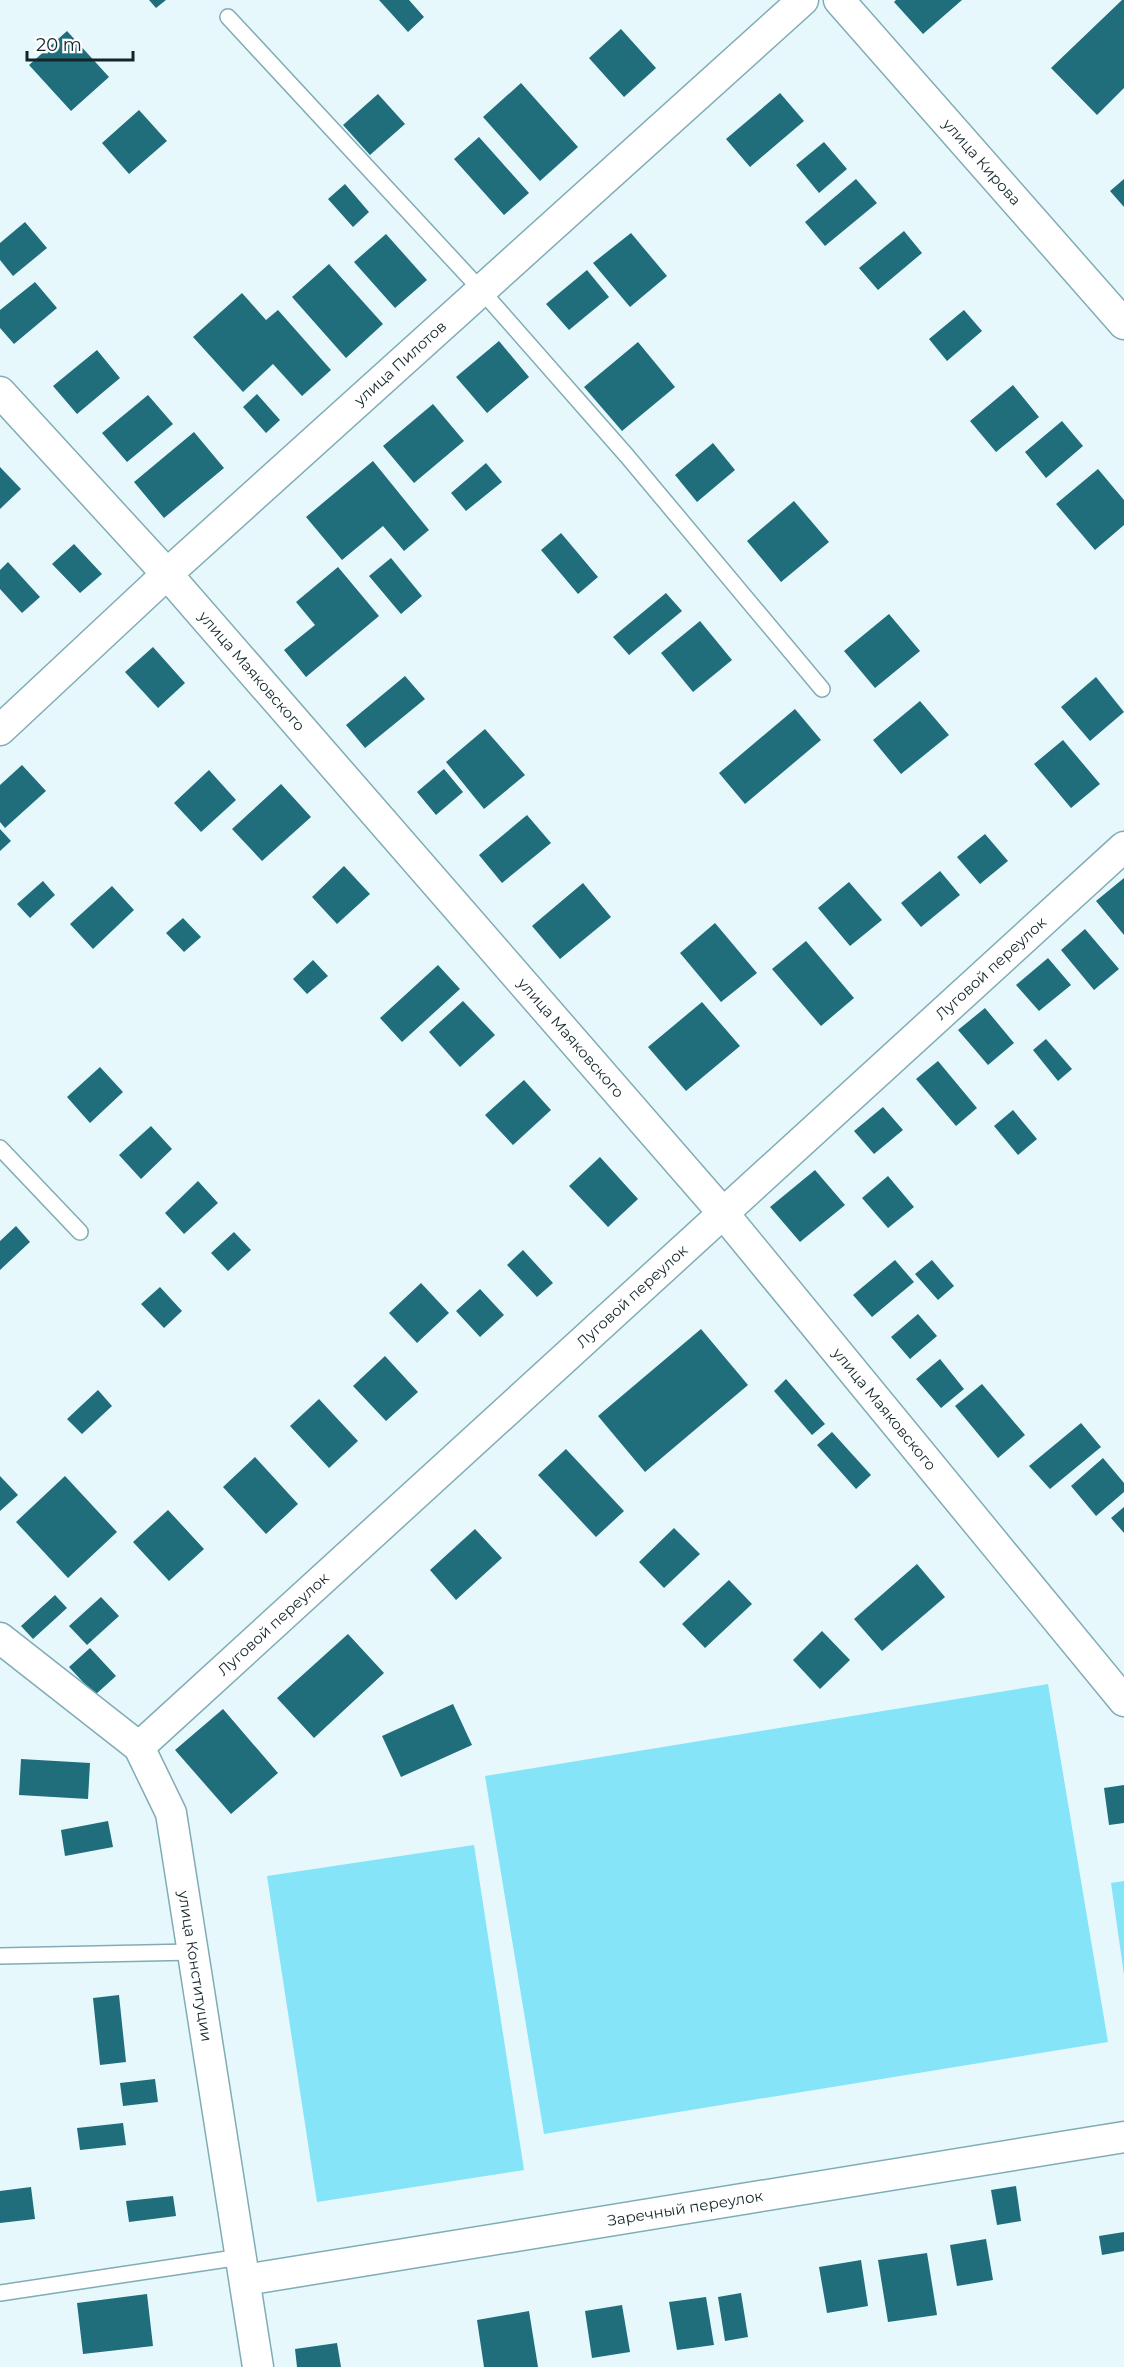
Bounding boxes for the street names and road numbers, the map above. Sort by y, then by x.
street label: улица Кирова [938,114,1025,209]
street label: улица Пилотов [349,316,450,410]
street label: улица Маяковского [194,606,309,735]
street label: Луговой переулок [931,912,1050,1024]
street label: улица Маяковского [513,973,628,1102]
street label: Луговой переулок [572,1240,692,1352]
street label: улица Маяковского [828,1343,941,1474]
street label: Луговой переулок [213,1568,333,1679]
street label: улица Конституции [174,1888,217,2043]
street label: Заречный переулок [606,2186,765,2230]

